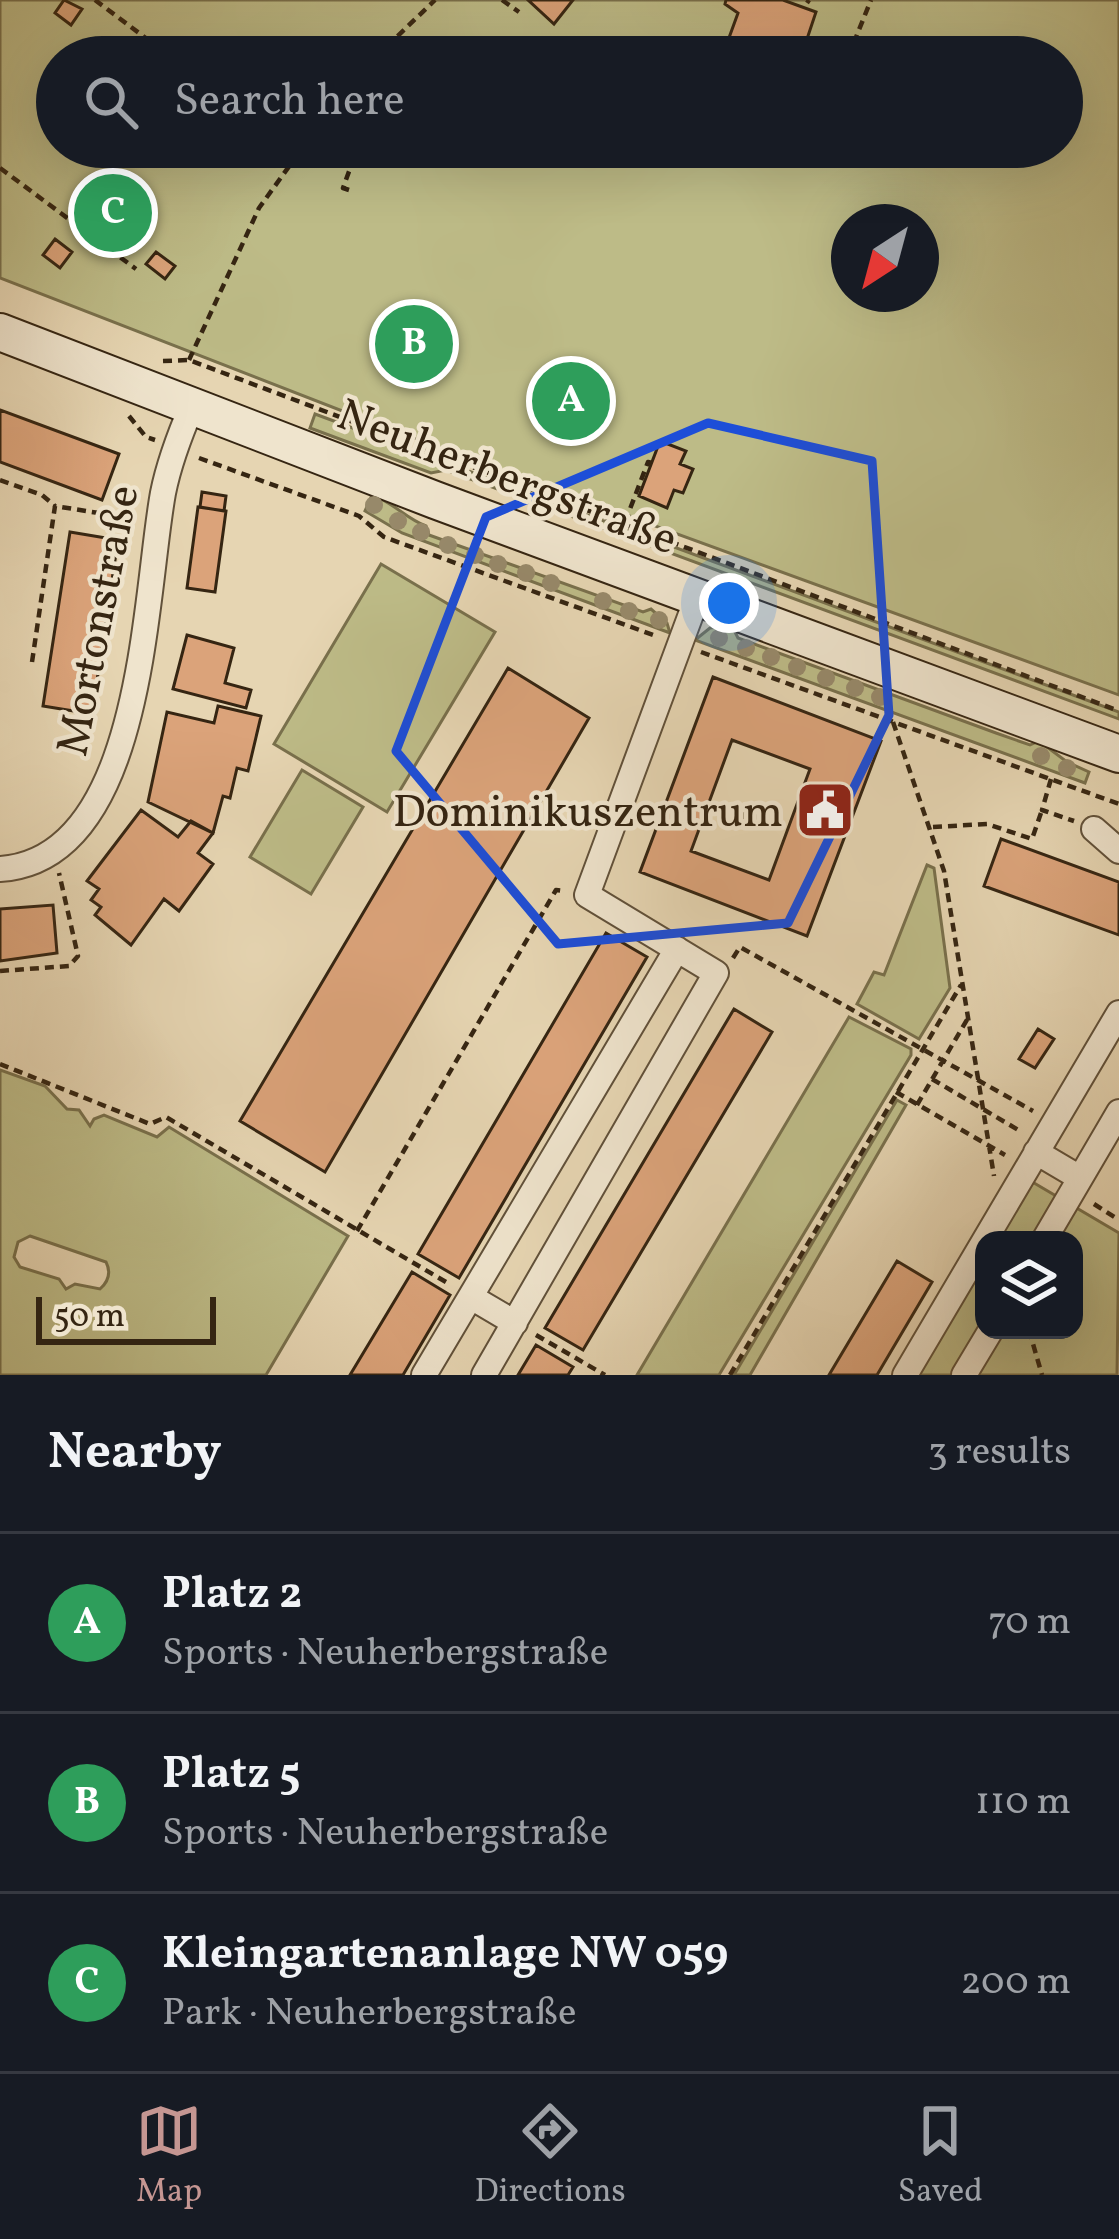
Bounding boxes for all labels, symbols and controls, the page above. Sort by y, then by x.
search box [36,36,1083,168]
icon: search [78,69,144,135]
text: Search here [174,71,405,134]
pin: C [74,168,152,258]
north arrow [831,204,939,312]
pin: B [375,299,453,389]
pin: A [532,356,610,446]
street label: Neuherbergstraße [327,385,685,573]
street label: Mortonstraße [43,480,158,762]
your location [699,573,759,633]
public building icon: Dominikuszentrum [794,779,856,841]
place label: Dominikuszentrum [393,783,783,846]
map controls [975,1231,1083,1339]
button: layers [975,1231,1083,1339]
scale bar [36,1291,216,1344]
text: 50 m [54,1295,125,1341]
text: Nearby [48,1418,222,1489]
text: 3 results [928,1426,1071,1480]
text: Platz 2 [162,1564,302,1627]
text: A [73,1596,101,1650]
text: 70 m [988,1596,1071,1650]
text: Sports · Neuherbergstraße [162,1627,608,1681]
text: Platz 5 [162,1744,301,1807]
text: B [74,1776,100,1830]
text: 110 m [975,1776,1071,1830]
text: Sports · Neuherbergstraße [162,1807,608,1861]
text: Kleingartenanlage NW 059 [162,1924,728,1987]
text: C [74,1956,100,2010]
text: 200 m [960,1956,1071,2010]
text: Park · Neuherbergstraße [162,1987,576,2041]
tab: Map [136,2098,202,2216]
tab: Directions [474,2098,626,2216]
tab: Saved [898,2098,983,2216]

